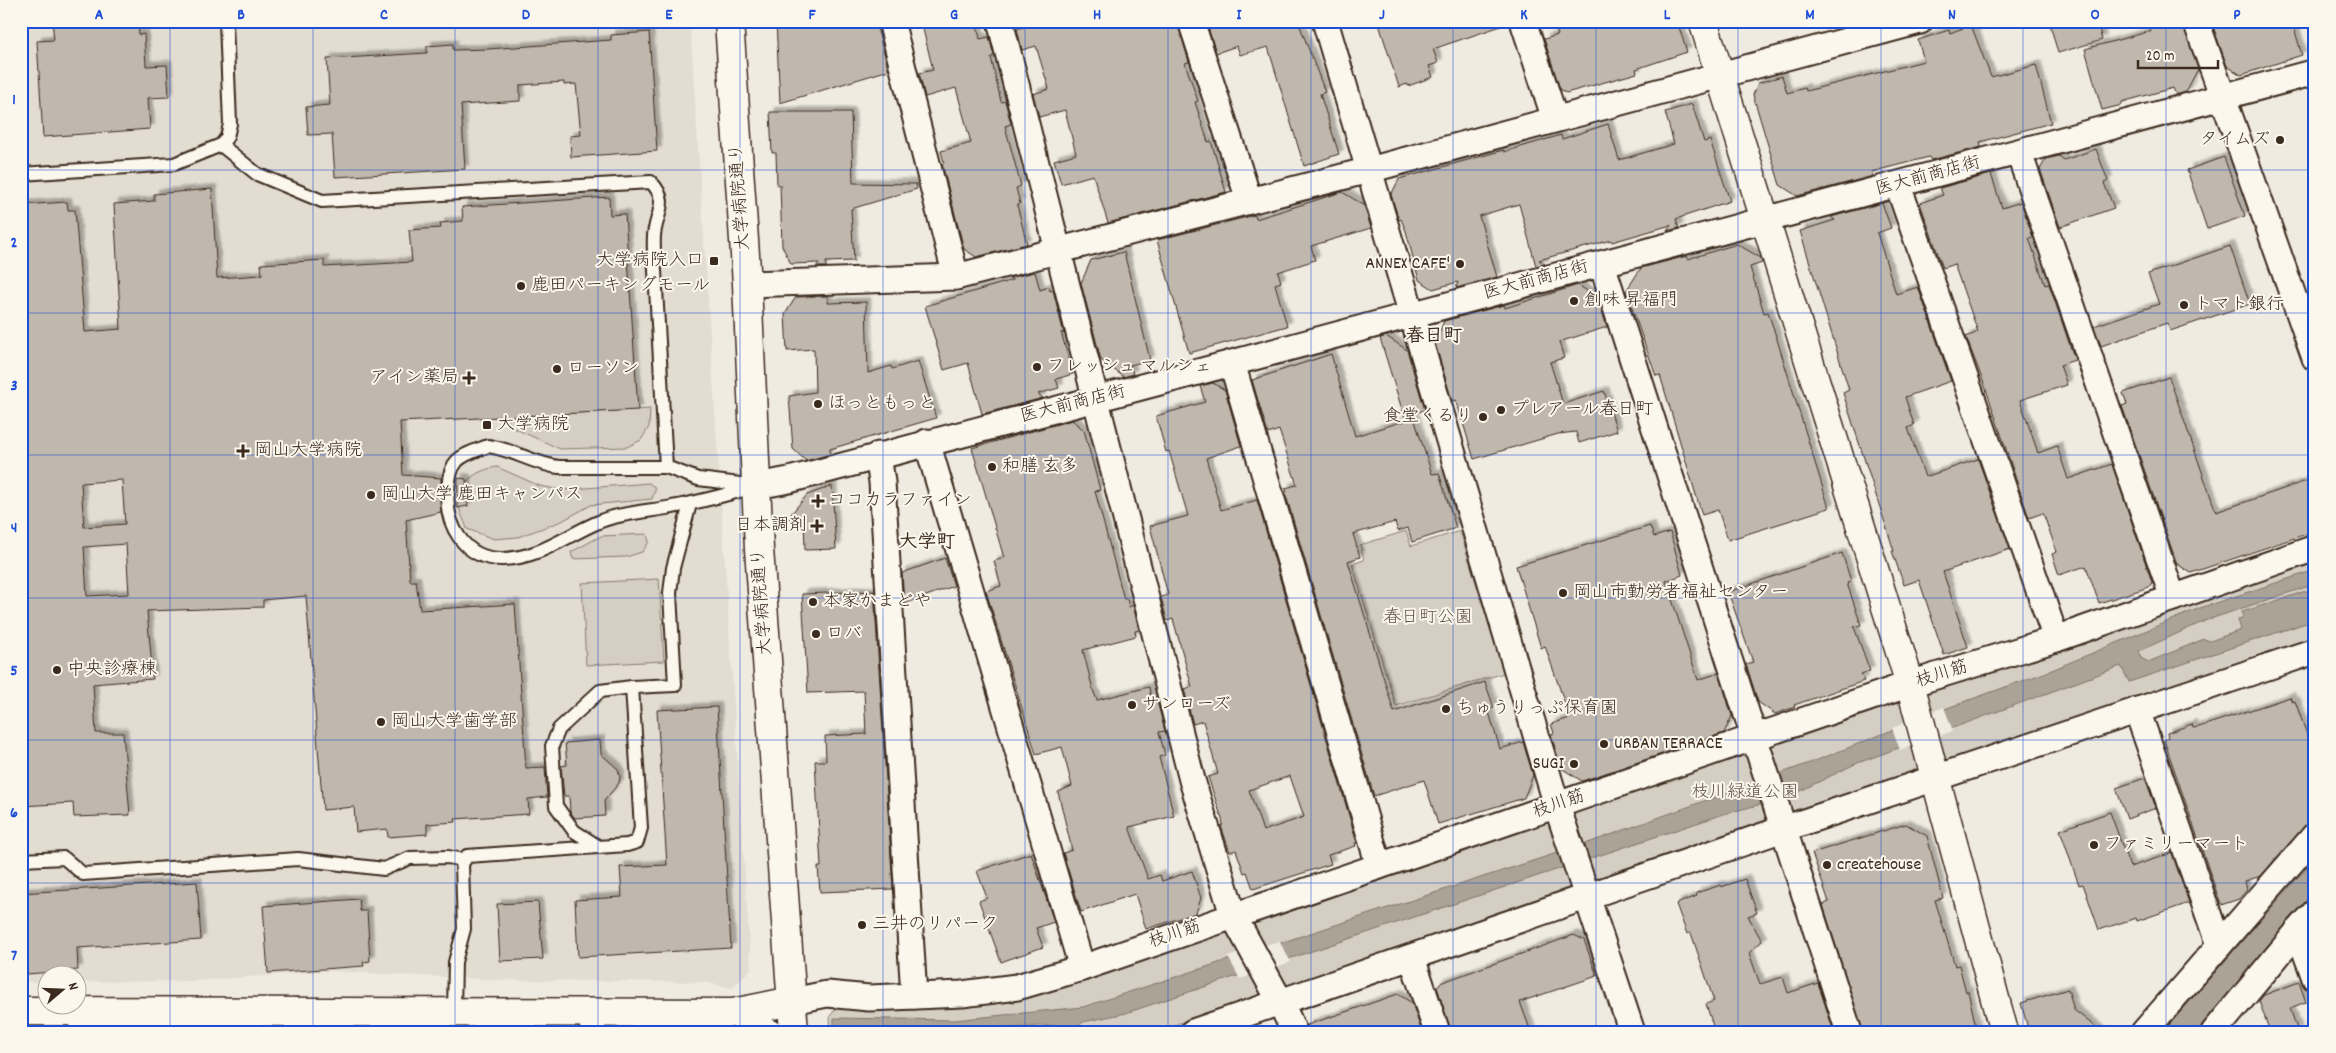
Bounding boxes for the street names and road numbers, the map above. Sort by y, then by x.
street label: 大学病院通り [725,142,757,252]
street label: 医大前商店街 [1873,151,1983,203]
street label: 医大前商店街 [1481,255,1591,307]
street label: 医大前商店街 [1018,380,1128,430]
street label: 大学病院通り [747,547,779,657]
street label: 枝川筋 [1913,655,1971,695]
street label: 枝川筋 [1529,784,1589,826]
street label: 枝川筋 [1145,914,1205,956]

